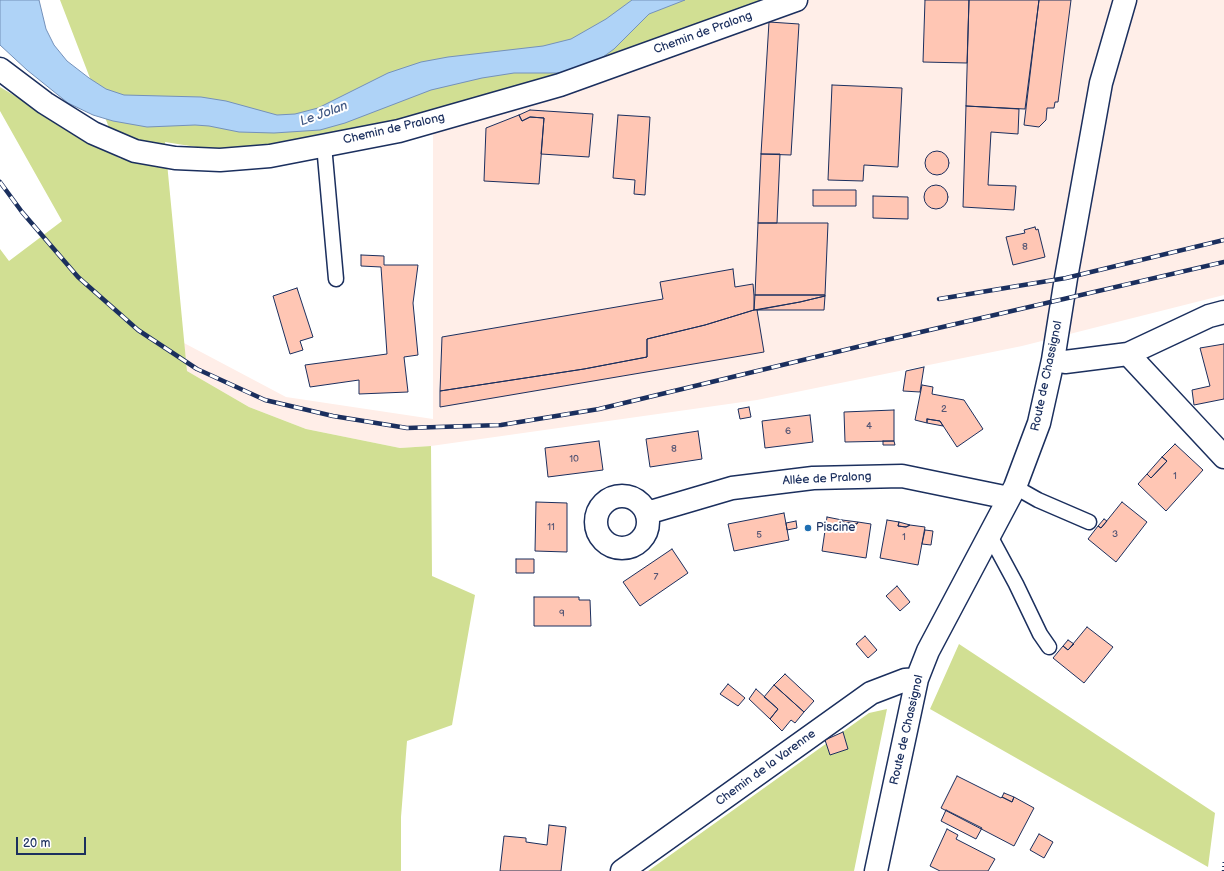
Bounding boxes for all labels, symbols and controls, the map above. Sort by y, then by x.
street label: Chemin de Pralong [652,8,754,58]
water label: Le Jolan [298,98,350,130]
street label: Chemin de Pralong [342,110,446,148]
house number: 8 [1022,241,1028,253]
street label: Route de Chassignol [1028,319,1066,433]
house number: 2 [941,403,947,415]
house number: 4 [866,420,872,432]
house number: 6 [785,425,791,437]
house number: 8 [671,443,677,455]
house number: 10 [569,453,579,465]
street label: Allée de Pralong [782,469,872,489]
house number: 1 [1173,470,1177,482]
house number: 11 [547,521,555,533]
place label: Piscine [816,521,855,535]
marker: Piscine [803,523,813,533]
house number: 3 [1112,528,1118,540]
house number: 5 [756,529,762,541]
house number: 1 [902,531,906,543]
house number: 7 [654,571,658,583]
house number: 9 [559,607,565,619]
street label: Route de Chassignol [887,673,927,787]
street label: Chemin de la Varenne [713,727,819,809]
scale bar [18,829,88,855]
text: 20 m [23,836,50,851]

